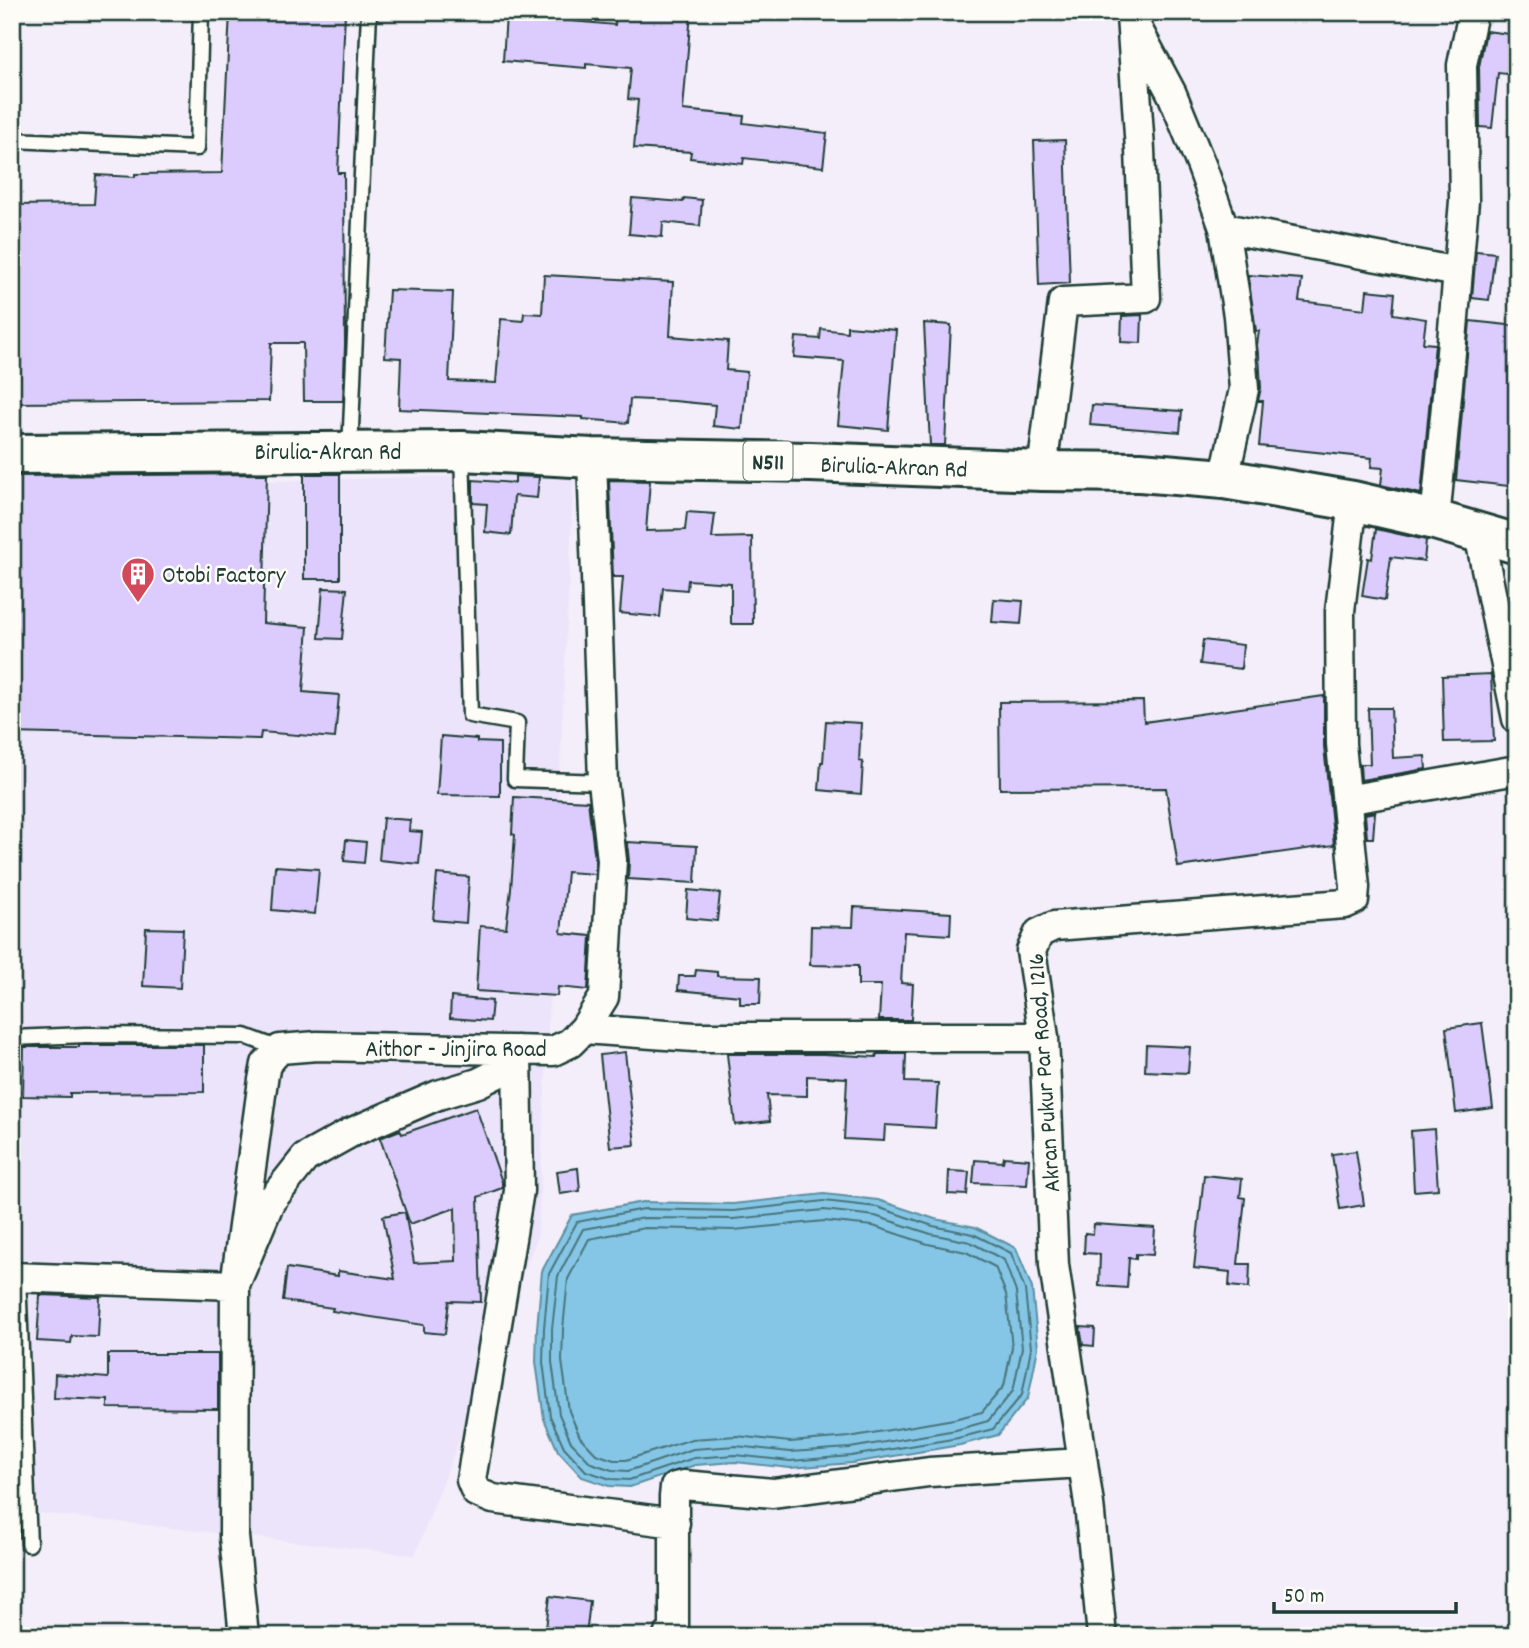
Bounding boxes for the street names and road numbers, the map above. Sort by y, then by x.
street label: Birulia-Akran Rd [254,437,402,471]
road number: N511 [744,442,792,481]
street label: Birulia-Akran Rd [820,449,968,489]
street label: Akran Pukur Par Road, 1216 [1021,952,1071,1194]
street label: Aithor - Jinjira Road [365,1034,547,1068]

